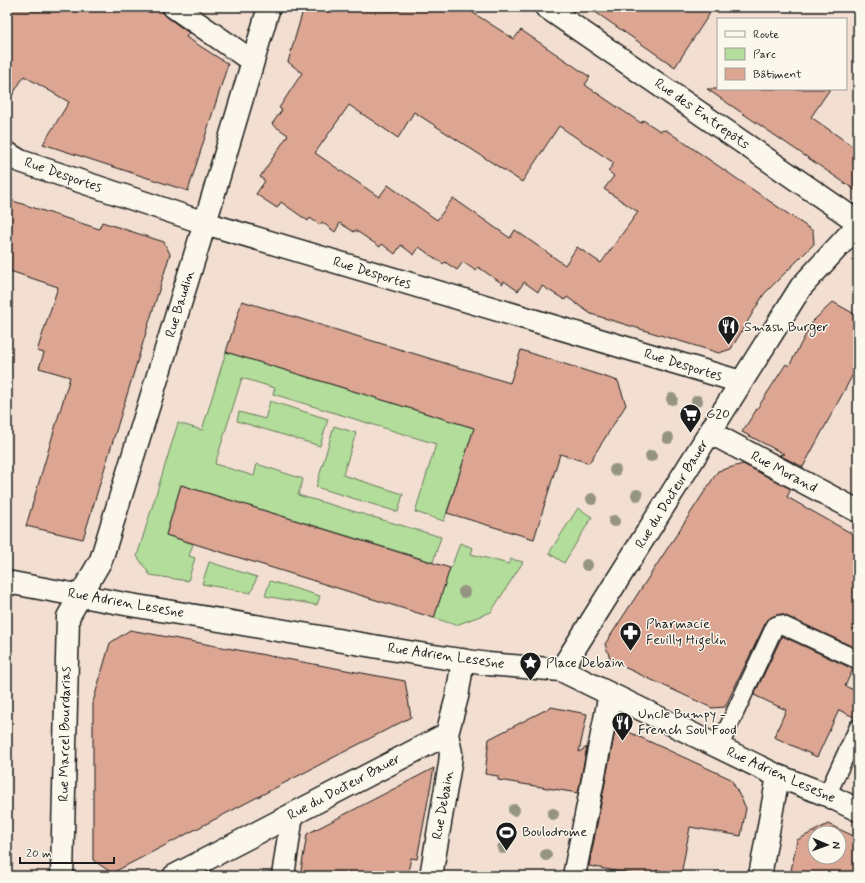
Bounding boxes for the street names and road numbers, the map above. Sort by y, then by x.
street label: Rue des Entrepôts [651,74,753,154]
street label: Rue Desportes [22,153,105,197]
street label: Rue Desportes [331,253,414,294]
street label: Rue Baudin [161,268,199,340]
street label: Rue Desportes [642,345,725,386]
street label: Rue du Docteur Bauer [631,436,713,552]
street label: Rue Morand [748,447,820,497]
street label: Rue Adrien Lesesne [67,584,185,622]
street label: Rue Adrien Lesesne [386,639,506,673]
street label: Rue Marcel Bourdarias [55,666,75,802]
street label: Rue Adrien Lesesne [724,743,838,807]
street label: Rue du Docteur Bauer [284,750,404,824]
street label: Rue Debain [428,769,458,841]

